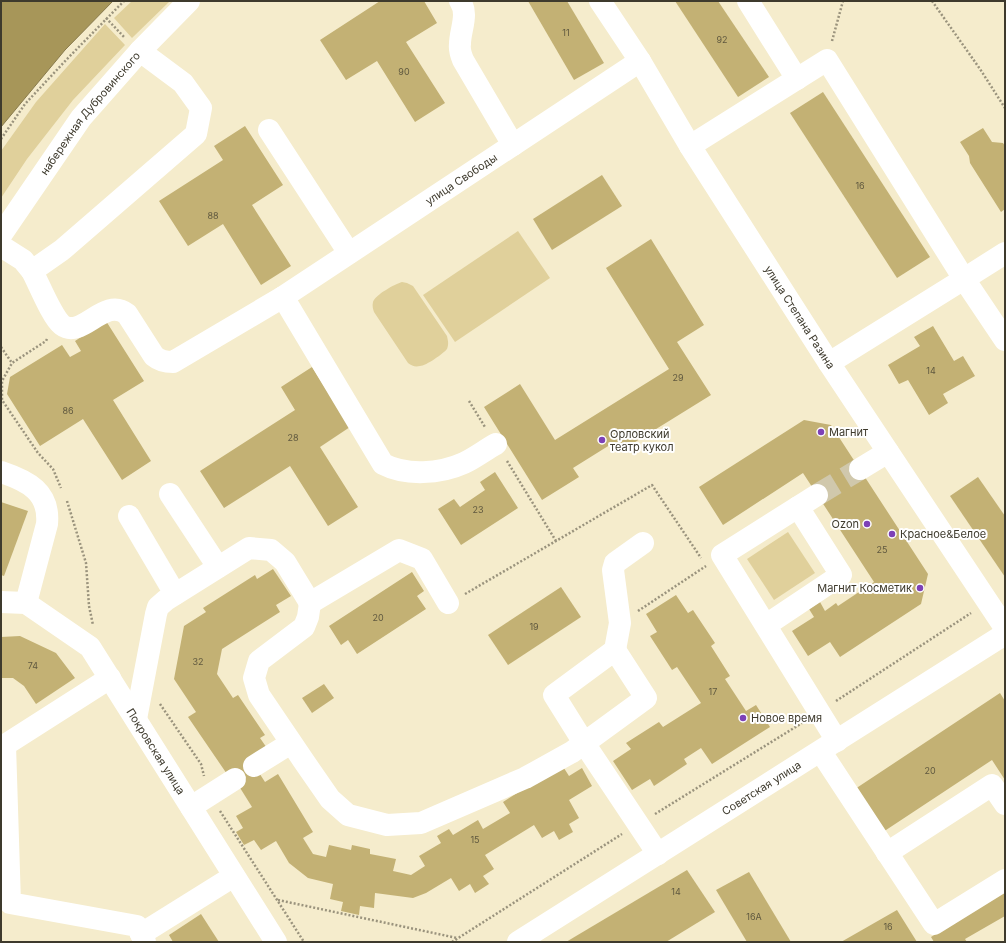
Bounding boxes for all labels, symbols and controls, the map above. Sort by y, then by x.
house number: 11 [562,27,570,38]
house number: 92 [716,34,728,45]
street label: набережная Дубровинского [37,48,143,178]
house number: 90 [398,66,410,77]
street label: улица Свободы [423,150,500,208]
house number: 16 [855,180,865,191]
house number: 88 [207,210,219,221]
street label: улица Степана Разина [761,263,838,372]
house number: 14 [926,365,936,376]
house number: 29 [672,372,684,383]
house number: 86 [62,405,74,416]
place label: Магнит [829,425,869,439]
place label: Орловский театр кукол [610,427,674,454]
marker: Магнит [816,427,826,437]
house number: 28 [287,432,299,443]
marker: Орловский театр кукол [597,435,607,445]
house number: 23 [472,504,484,515]
place label: Ozon [832,517,859,531]
marker: Ozon [862,519,872,529]
place label: Красное&Белое [900,527,986,541]
marker: Красное&Белое [887,529,897,539]
house number: 25 [877,544,887,555]
place label: Магнит Косметик [817,581,912,595]
marker: Магнит Косметик [915,583,925,593]
house number: 20 [372,612,384,623]
house number: 19 [529,621,539,632]
house number: 32 [192,656,204,667]
house number: 74 [28,660,38,671]
house number: 17 [709,686,717,697]
street label: Покровская улица [123,706,188,797]
place label: Новое время [751,711,822,725]
marker: Новое время [738,713,748,723]
street label: Советская улица [719,758,804,818]
house number: 20 [924,765,936,776]
house number: 15 [470,834,480,845]
house number: 14 [671,886,681,897]
house number: 16А [746,911,762,922]
house number: 16 [883,921,893,932]

